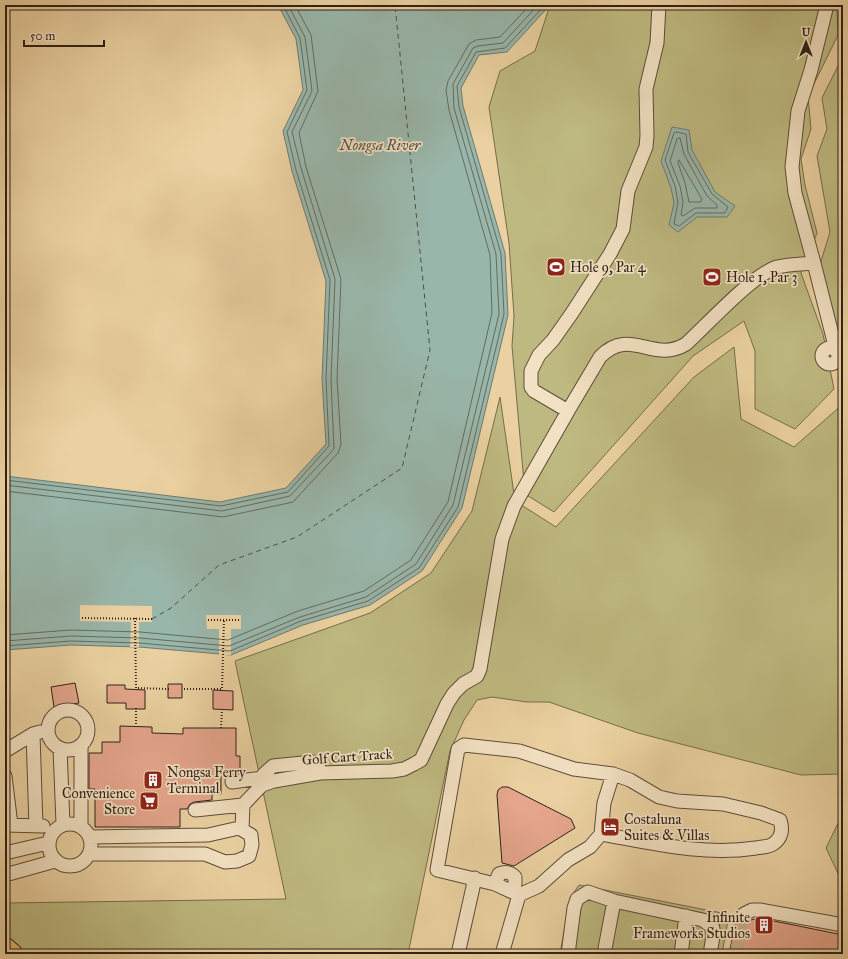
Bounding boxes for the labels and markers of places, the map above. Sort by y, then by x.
sports icon: Hole 9, Par 4 [545,256,567,278]
place label: Hole 9, Par 4 [570,259,647,276]
sports icon: Hole 1, Par 3 [701,266,723,288]
place label: Hole 1, Par 3 [726,269,797,286]
place label: Nongsa Ferry Terminal [167,764,246,797]
building icon: Nongsa Ferry Terminal [142,769,164,791]
place label: Convenience Store [62,785,135,818]
supermarket icon: Convenience Store [138,790,160,812]
place label: Costaluna Suites & Villas [624,811,709,844]
hotel icon: Costaluna Suites & Villas [599,816,621,838]
place label: Infinite Frameworks Studios [633,909,750,942]
building icon: Infinite Frameworks Studios [753,914,775,936]

